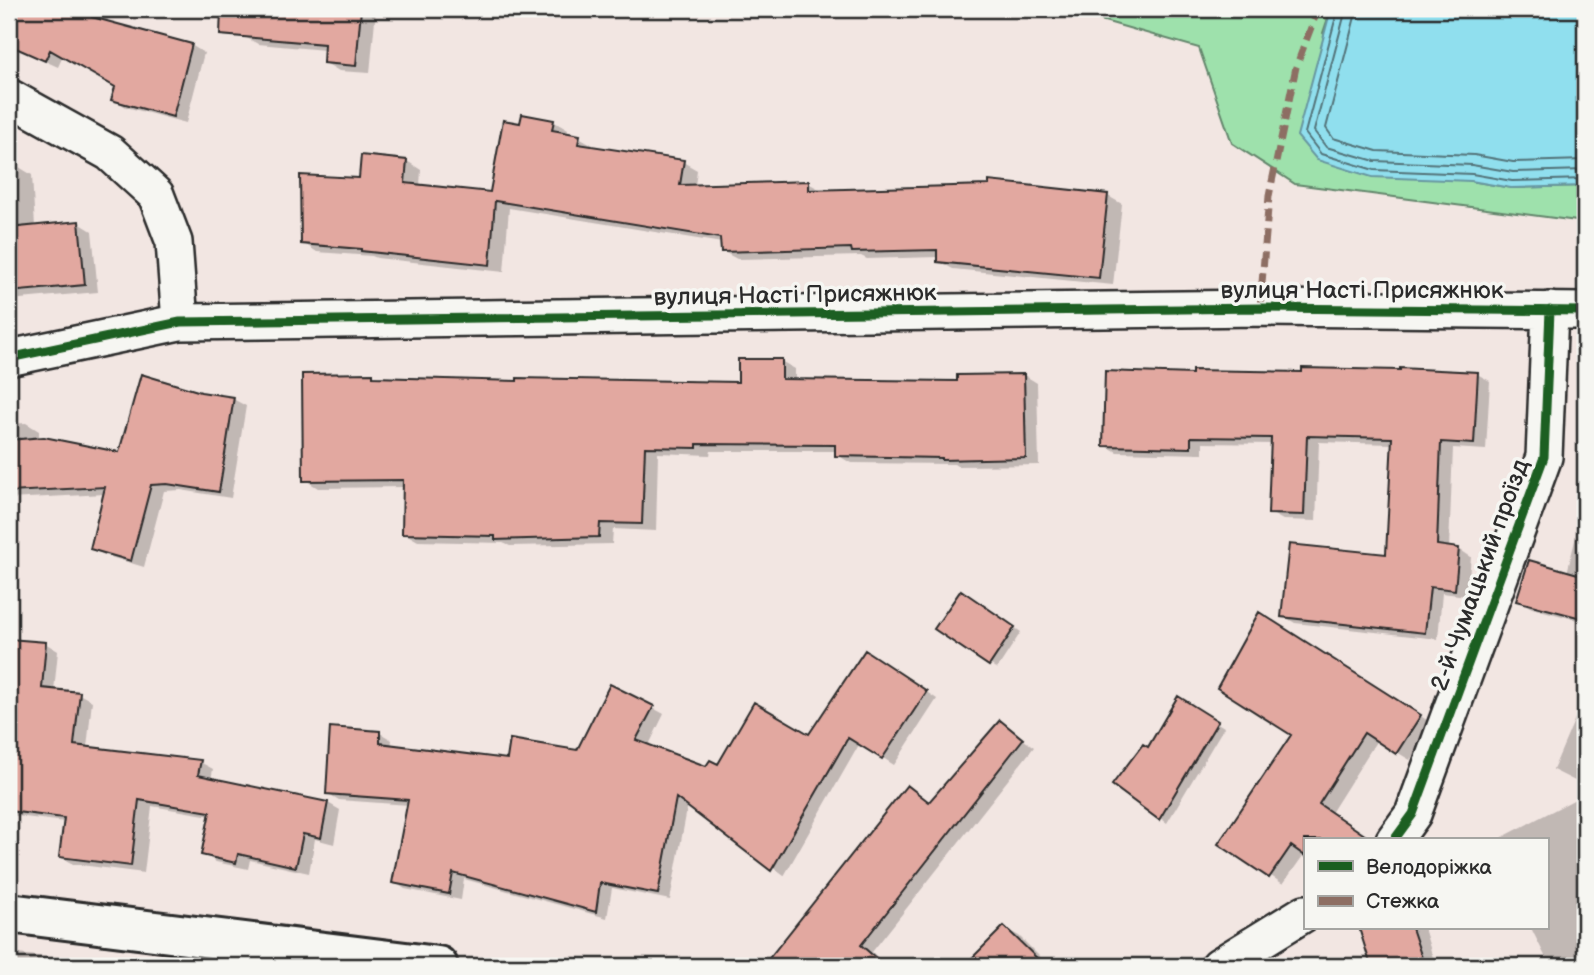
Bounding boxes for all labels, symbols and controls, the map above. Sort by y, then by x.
street label: вулиця Насті Присяжнюк [1221,276,1504,305]
street label: вулиця Насті Присяжнюк [653,278,937,312]
street label: 2-й Чумацький проїзд [1425,455,1536,695]
legend [1304,838,1548,930]
text: Велодоріжка [1366,855,1493,880]
text: Стежка [1366,889,1440,914]

